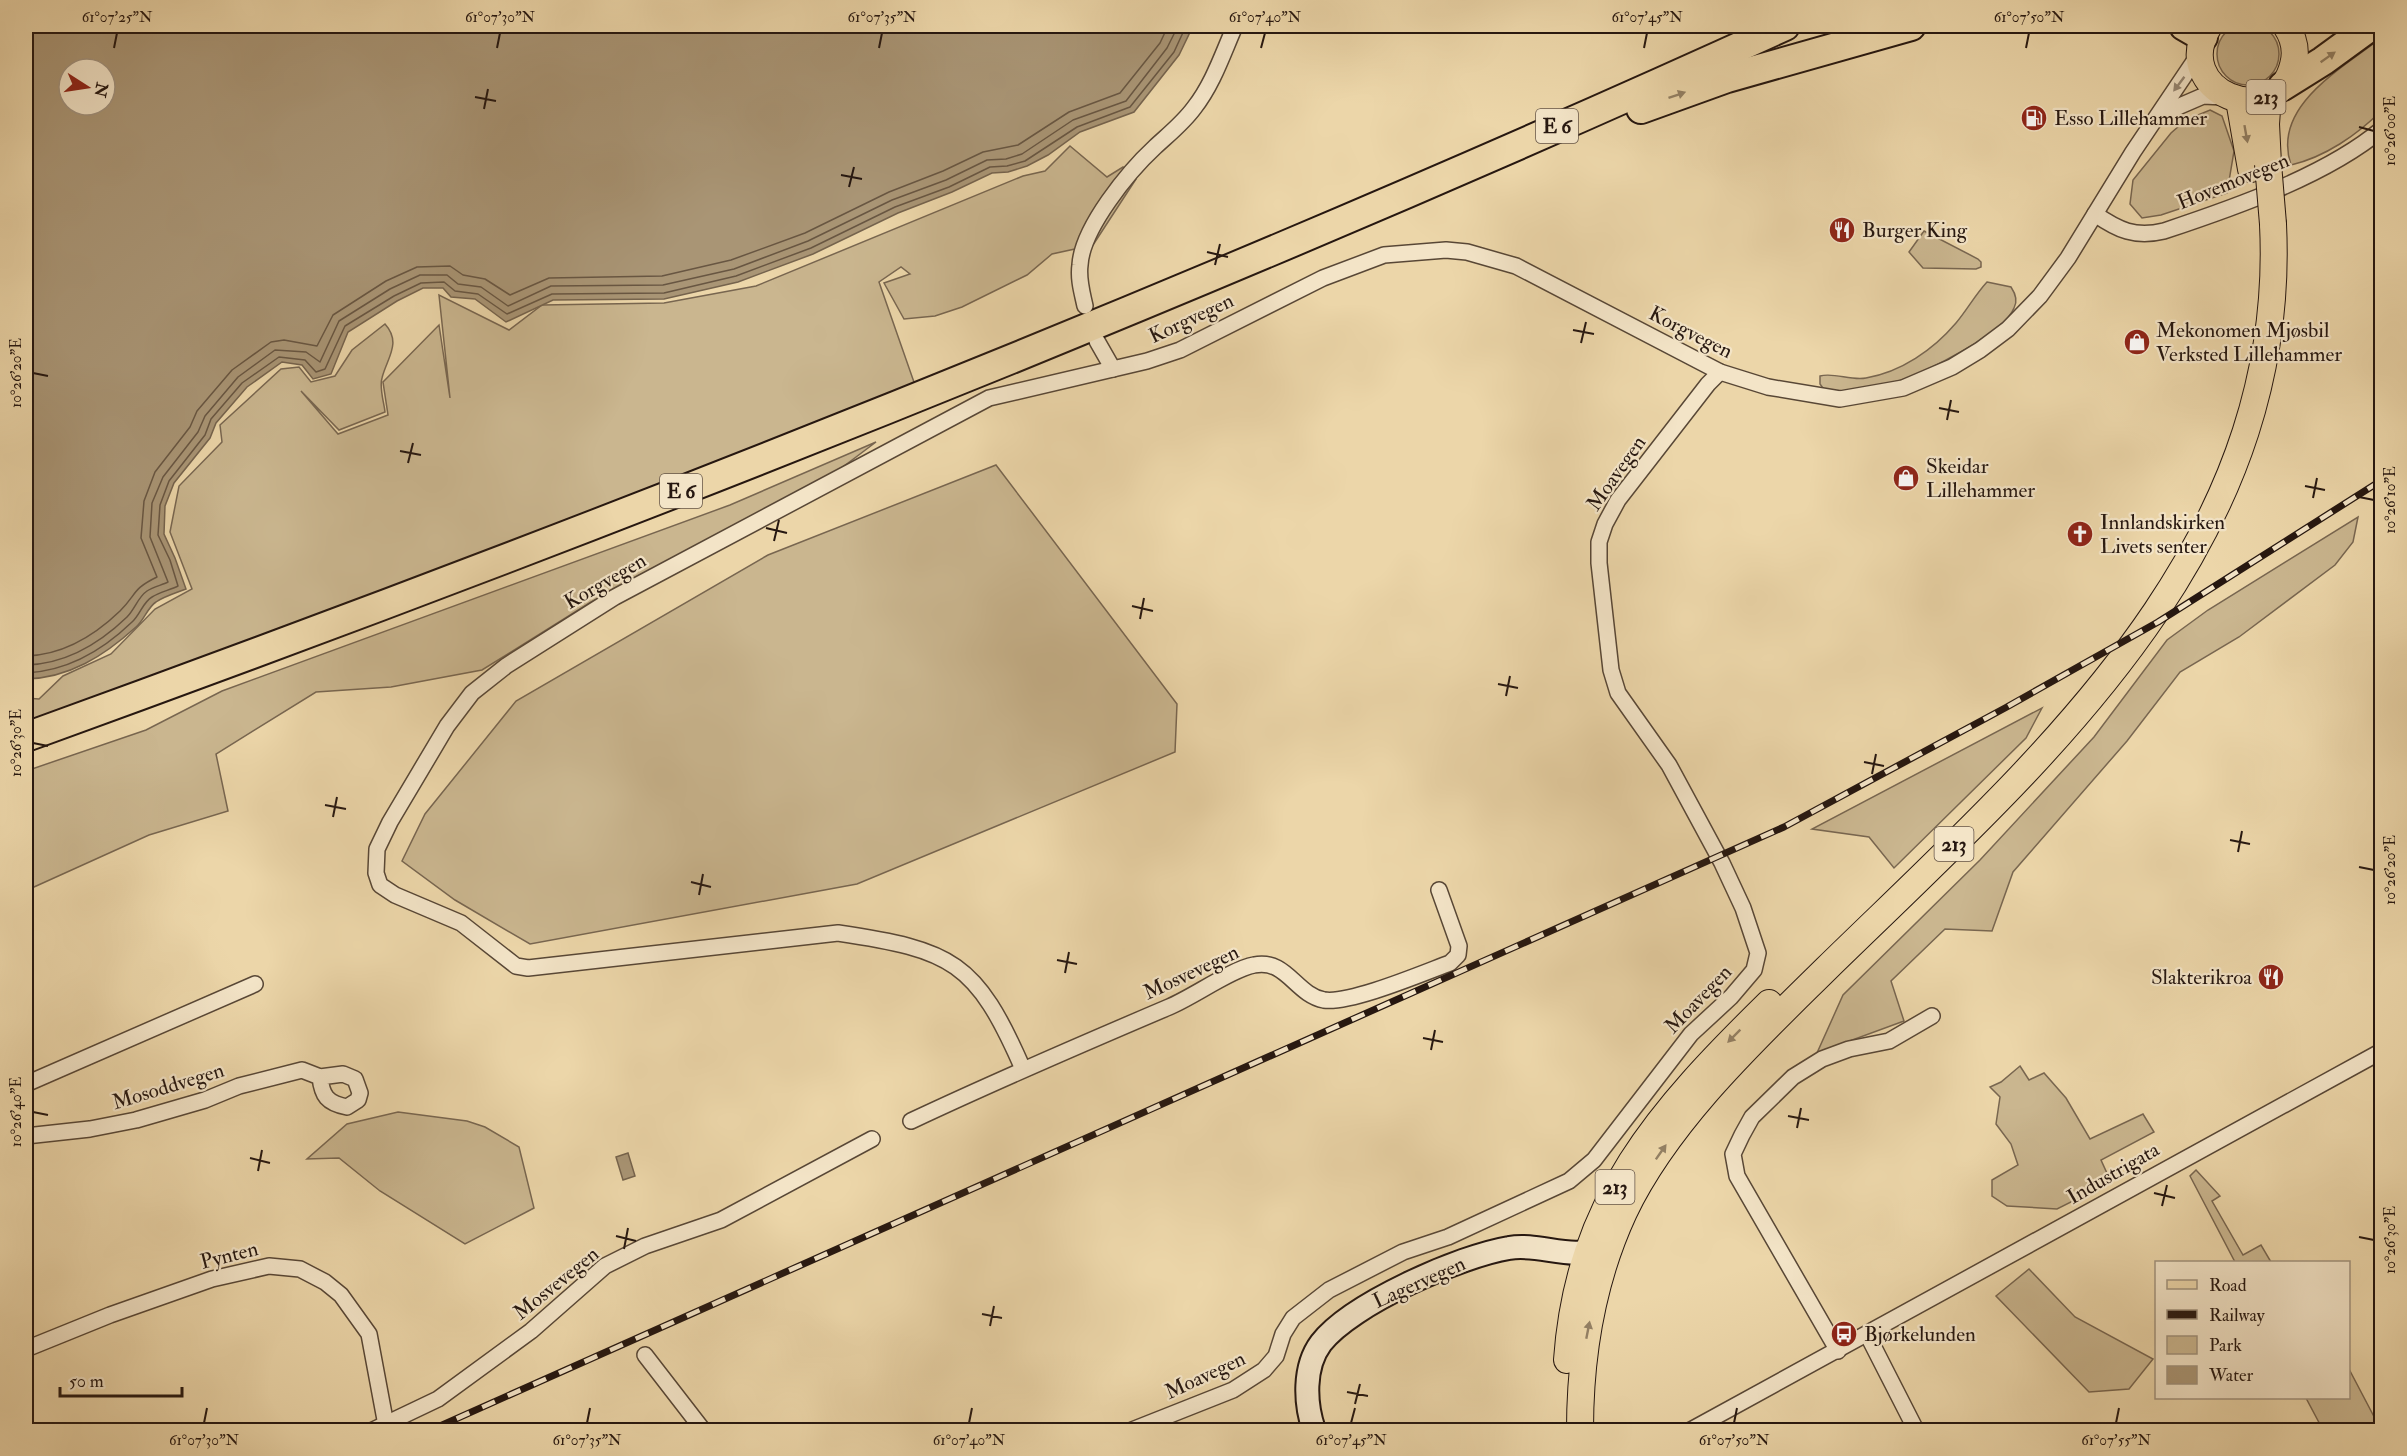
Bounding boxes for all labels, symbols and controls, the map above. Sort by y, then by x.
text: 61°07'25"N [82,8,153,27]
text: 61°07'30"N [465,8,536,27]
text: 61°07'35"N [848,8,917,27]
text: 61°07'40"N [1229,8,1302,27]
text: 61°07'45"N [1611,8,1683,27]
text: 61°07'50"N [1994,8,2065,27]
one-way arrow [2319,51,2335,63]
north arrow [57,57,117,117]
one-way arrow [2173,76,2186,92]
text: N [89,80,112,100]
road number: 213 [2246,80,2286,114]
one-way arrow [1668,90,1686,100]
text: 10°26'00"E [2381,96,2400,166]
fuel station icon: Esso Lillehammer [2019,103,2049,133]
place label: Esso Lillehammer [2054,105,2207,132]
road number: E 6 [1536,109,1578,143]
one-way arrow [2242,125,2251,144]
street label: Hovemovegen [2173,147,2293,216]
restaurant icon: Burger King [1827,215,1857,245]
place label: Burger King [1862,217,1968,244]
street label: Korgvegen [1145,287,1238,350]
street label: Korgvegen [1644,300,1737,365]
place label: Mekonomen Mjøsbil Verksted Lillehammer [2156,317,2342,368]
shop icon: Mekonomen Mjøsbil Verksted Lillehammer [2122,327,2152,357]
text: 10°26'20"E [7,338,26,408]
street label: Moavegen [1581,430,1652,516]
place label: Skeidar Lillehammer [1926,453,2035,504]
shop icon: Skeidar Lillehammer [1891,463,1921,493]
text: 10°26'10"E [2381,466,2400,534]
road number: E 6 [660,474,702,508]
place label: Innlandskirken Livets senter [2100,509,2225,560]
church icon: Innlandskirken Livets senter [2065,519,2095,549]
street label: Korgvegen [559,547,651,616]
text: 10°26'30"E [7,709,26,777]
road number: 213 [1934,827,1974,861]
text: 10°26'20"E [2381,835,2400,905]
street label: Mosvevegen [1139,938,1243,1006]
street label: Moavegen [1659,959,1738,1040]
restaurant icon: Slakterikroa [2256,962,2286,992]
place label: Slakterikroa [2151,964,2252,991]
one-way arrow [1728,1029,1742,1043]
street label: Mosoddvegen [109,1057,228,1116]
text: 10°26'40"E [7,1077,26,1147]
street label: Industrigata [2062,1136,2165,1211]
one-way arrow [1655,1144,1666,1160]
road number: 213 [1596,1170,1634,1204]
text: 10°26'30"E [2381,1206,2400,1274]
street label: Pynten [197,1235,261,1276]
street label: Mosvevegen [508,1241,605,1326]
street label: Lagervegen [1369,1250,1470,1315]
legend [2155,1261,2350,1399]
text: Road [2209,1274,2247,1297]
text: Railway [2209,1304,2266,1327]
bus stop icon: Bjørkelunden [1829,1319,1859,1349]
one-way arrow [1583,1321,1593,1340]
place label: Bjørkelunden [1864,1321,1976,1348]
text: Park [2209,1334,2242,1357]
street label: Moavegen [1161,1345,1250,1406]
scale bar [60,1360,182,1398]
text: Water [2208,1364,2253,1387]
text: 50 m [69,1370,104,1393]
text: 61°07'30"N [169,1431,240,1450]
text: 61°07'35"N [553,1431,622,1450]
text: 61°07'40"N [933,1431,1006,1450]
text: 61°07'45"N [1315,1431,1387,1450]
text: 61°07'50"N [1699,1431,1770,1450]
text: 61°07'55"N [2081,1431,2151,1450]

